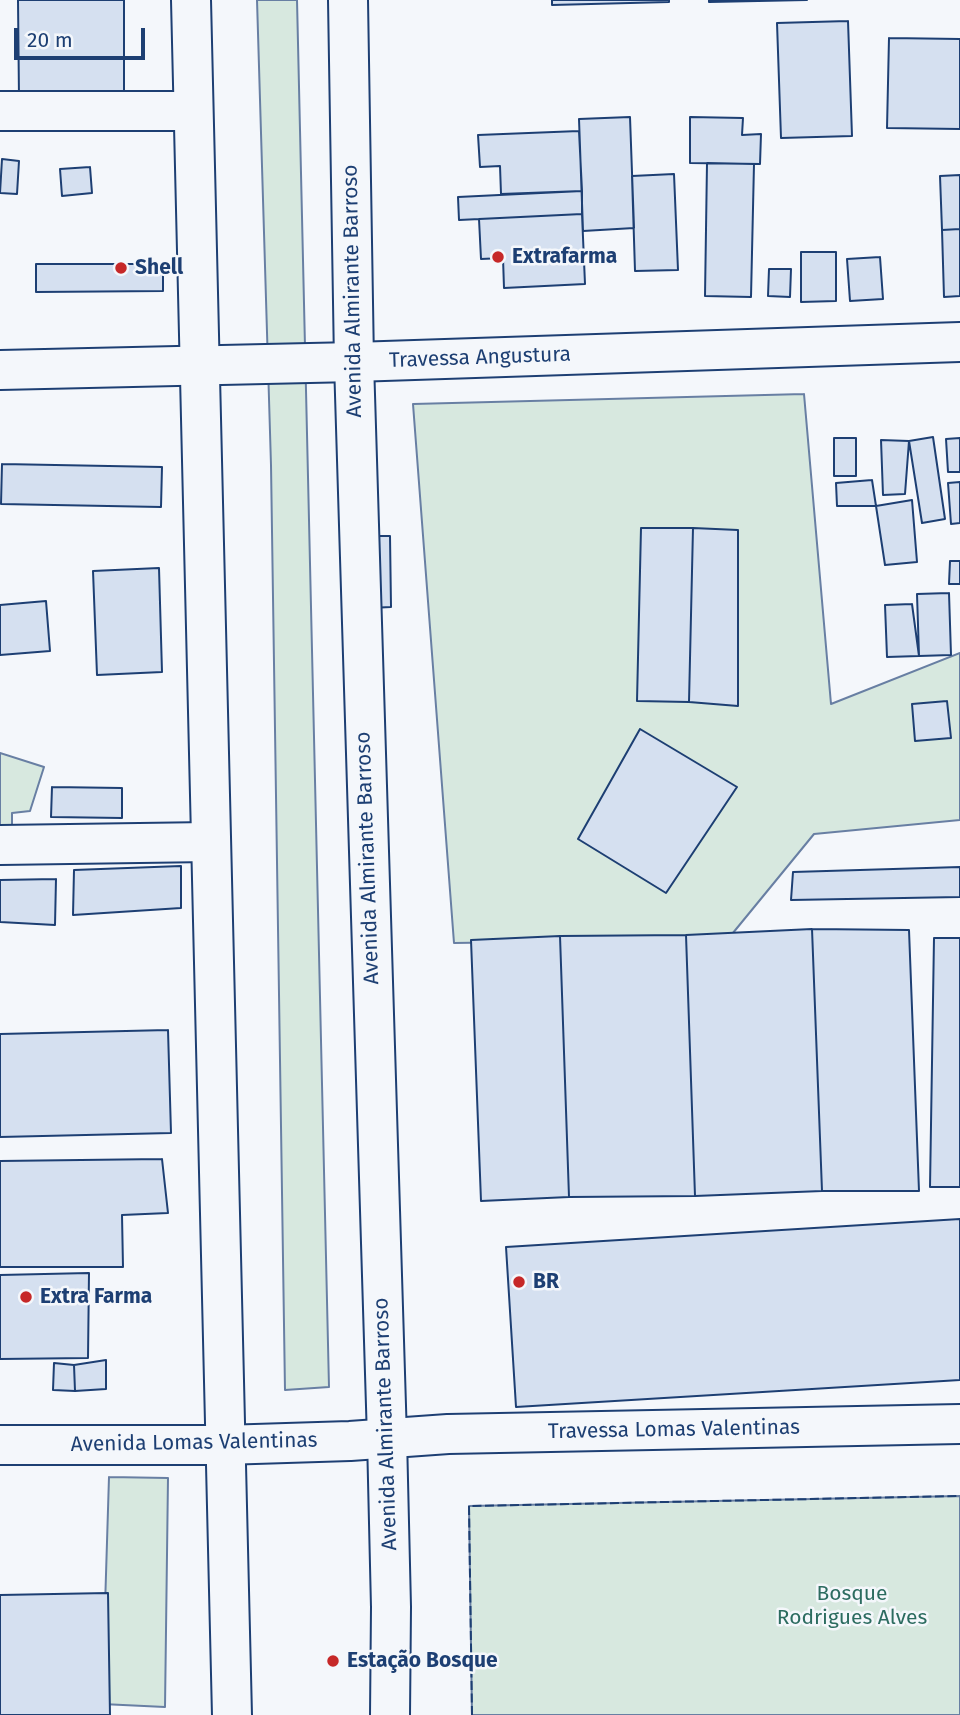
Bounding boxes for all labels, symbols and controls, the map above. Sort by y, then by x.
scale bar [18,14,149,58]
text: 20 m [27,27,73,53]
street label: Avenida Almirante Barroso [338,164,368,418]
place label: Extrafarma [512,244,617,270]
marker: Extrafarma [490,249,506,265]
place label: Shell [135,255,183,281]
marker: Shell [113,260,129,276]
street label: Travessa Angustura [388,342,572,374]
street label: Avenida Almirante Barroso [351,731,385,985]
place label: BR [533,1269,559,1295]
marker: BR [511,1274,527,1290]
place label: Extra Farma [40,1284,152,1310]
marker: Extra Farma [18,1289,34,1305]
street label: Avenida Almirante Barroso [369,1297,403,1551]
street label: Travessa Lomas Valentinas [548,1415,800,1445]
street label: Avenida Lomas Valentinas [70,1428,318,1458]
park label: Bosque Rodrigues Alves [777,1581,927,1631]
place label: Estação Bosque [347,1648,498,1674]
marker: Estação Bosque [325,1653,341,1669]

